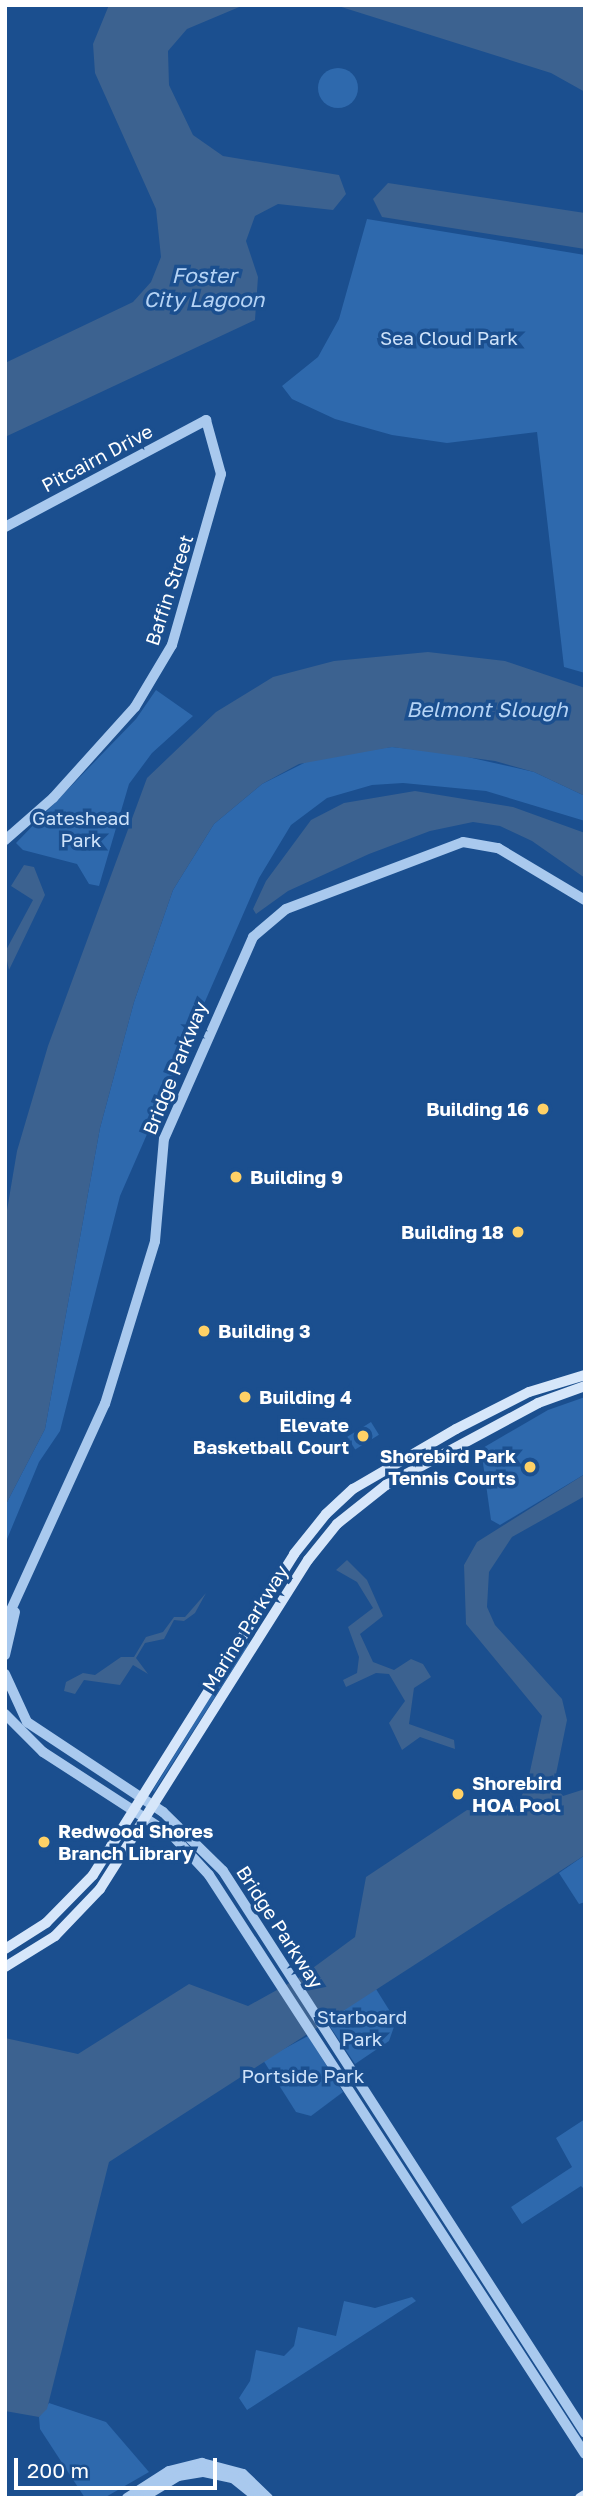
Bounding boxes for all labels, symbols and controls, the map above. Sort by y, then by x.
water label: Foster City Lagoon [144,262,264,312]
park label: Sea Cloud Park [380,327,518,349]
street label: Pitcairn Drive [38,419,156,497]
street label: Baffin Street [140,532,198,648]
water label: Belmont Slough [406,696,568,722]
park label: Gateshead Park [32,807,130,851]
street label: Bridge Parkway [138,998,212,1138]
place label: Building 16 [426,1098,529,1120]
marker: Building 16 [535,1101,551,1117]
place label: Building 9 [250,1166,343,1188]
marker: Building 9 [228,1169,244,1185]
place label: Building 18 [401,1221,504,1243]
marker: Building 18 [510,1224,526,1240]
place label: Building 3 [218,1320,311,1342]
marker: Building 3 [196,1323,212,1339]
place label: Building 4 [259,1386,352,1408]
marker: Building 4 [237,1389,253,1405]
place label: Elevate Basketball Court [193,1414,349,1458]
marker: Elevate Basketball Court [355,1428,371,1444]
place label: Shorebird Park Tennis Courts [380,1445,516,1489]
marker: Shorebird Park Tennis Courts [522,1459,538,1475]
street label: Marine Parkway [197,1561,293,1695]
place label: Shorebird HOA Pool [472,1772,562,1816]
marker: Shorebird HOA Pool [450,1786,466,1802]
place label: Redwood Shores Branch Library [58,1820,213,1864]
marker: Redwood Shores Branch Library [36,1834,52,1850]
street label: Bridge Parkway [232,1861,328,1993]
park label: Starboard Park [317,2006,407,2050]
park label: Portside Park [242,2065,364,2087]
scale bar [18,2444,220,2488]
text: 200 m [27,2457,89,2483]

